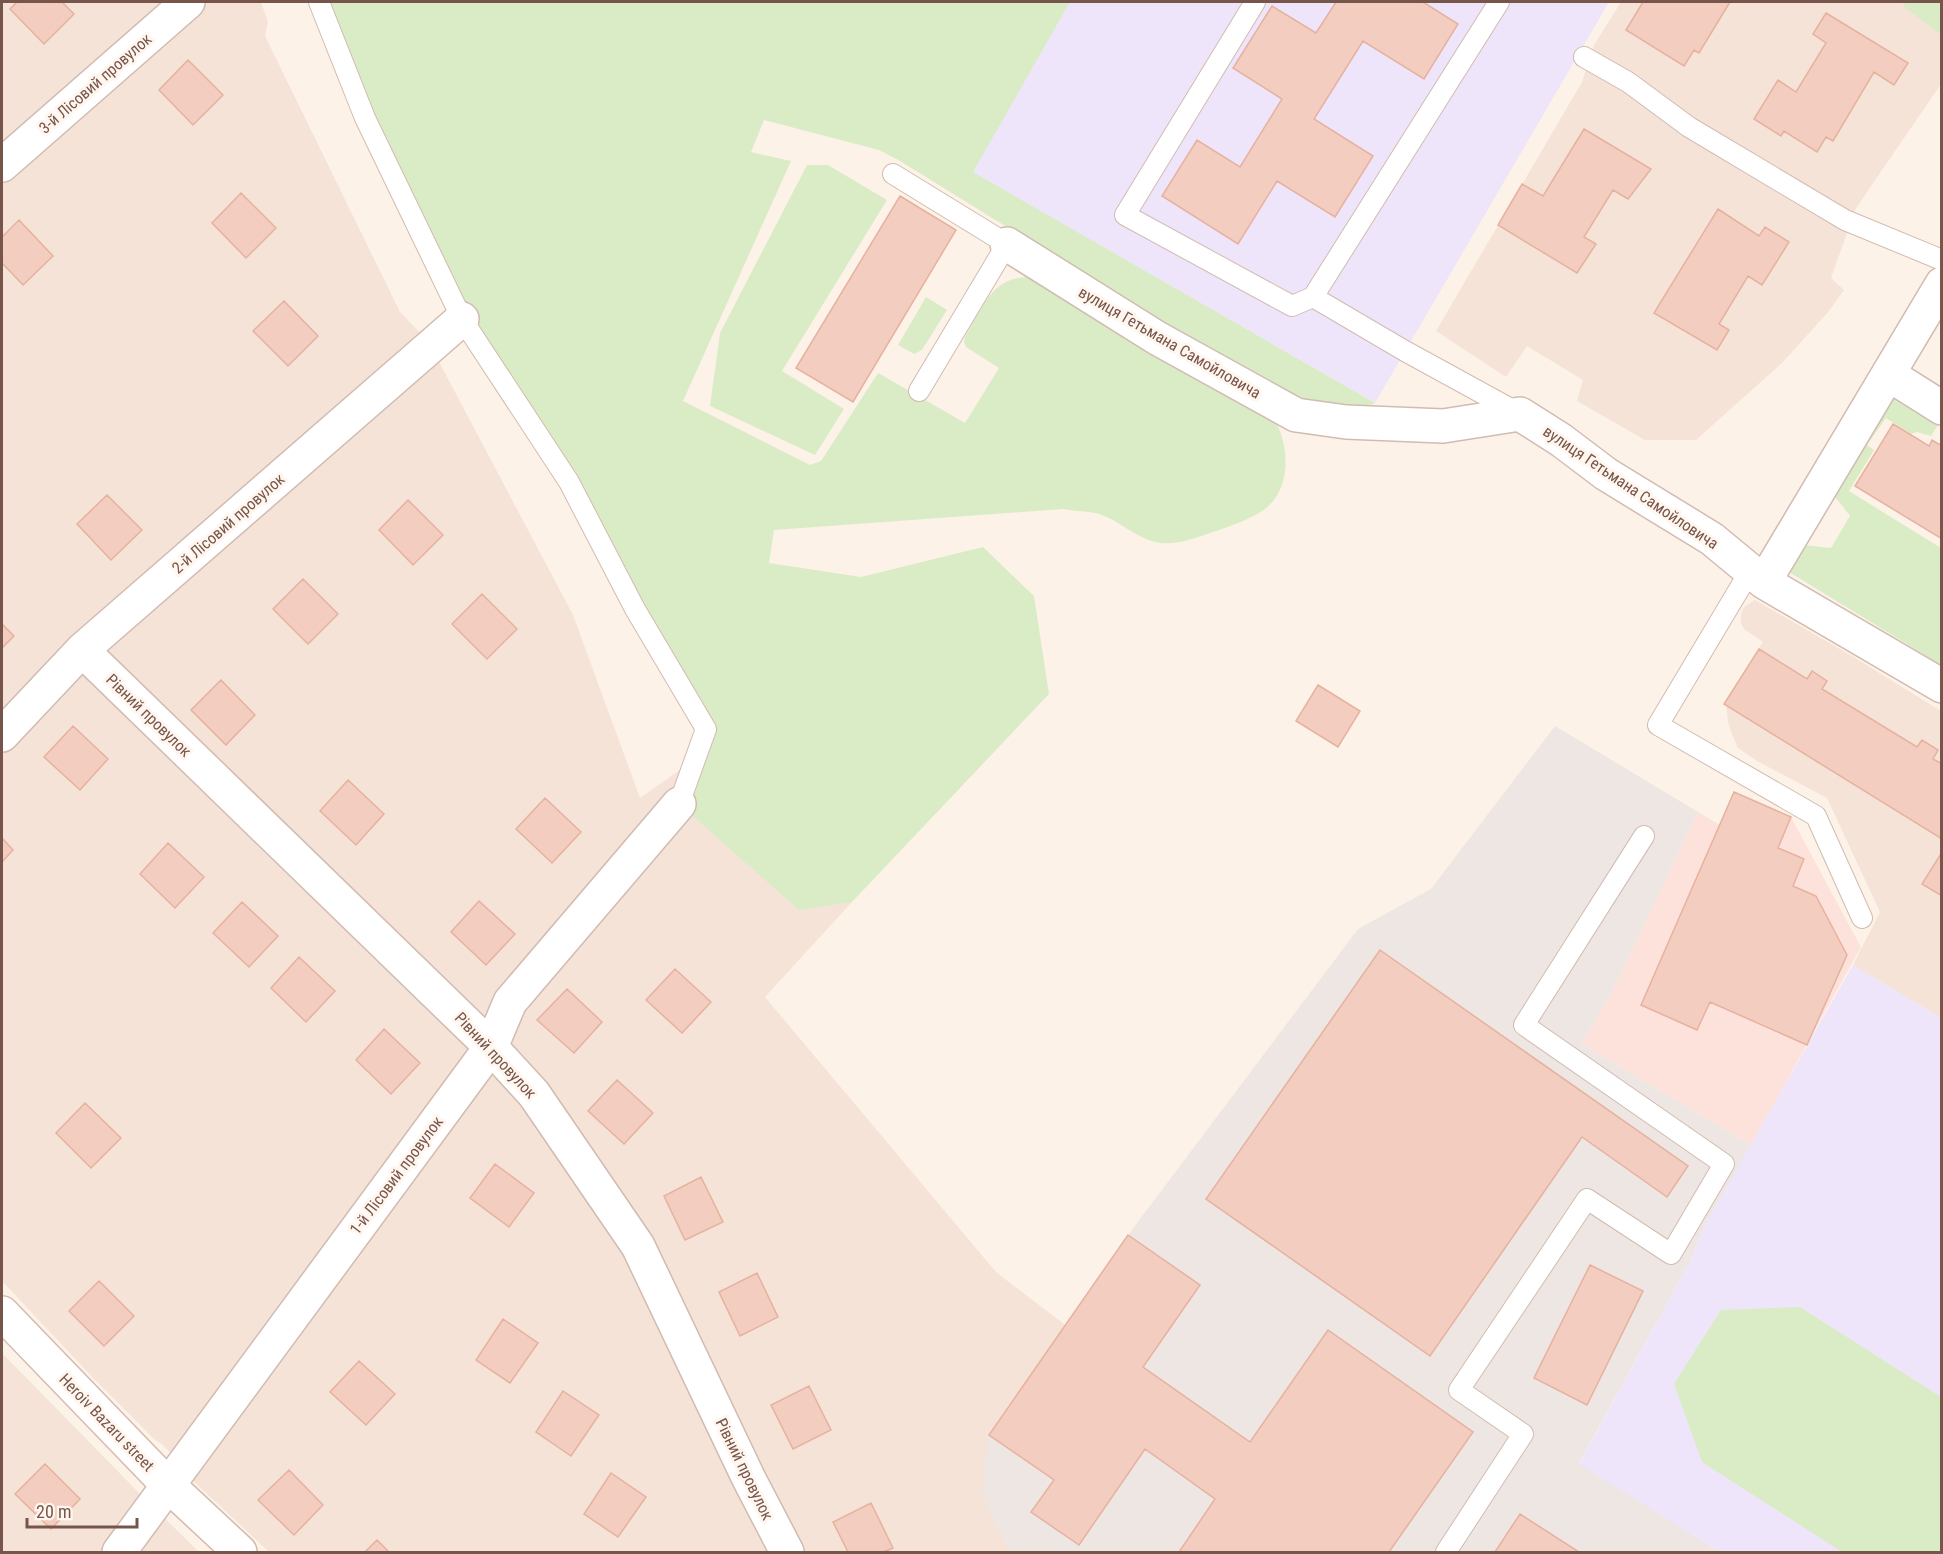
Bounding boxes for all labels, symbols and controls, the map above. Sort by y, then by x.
street label: 3-й Лісовий провулок [35,29,156,137]
street label: вулиця Гетьмана Самойловича [1075,282,1264,402]
street label: вулиця Гетьмана Самойловича [1540,422,1722,553]
street label: 2-й Лісовий провулок [168,469,289,577]
street label: Рівний провулок [102,670,195,761]
street label: Рівний провулок [451,1008,541,1103]
street label: 1-й Лісовий провулок [346,1112,447,1238]
street label: Heroiv Bazaru street [55,1370,158,1475]
street label: Рівний провулок [712,1415,778,1524]
scale bar [27,1491,136,1529]
text: 20 m [36,1501,71,1522]

